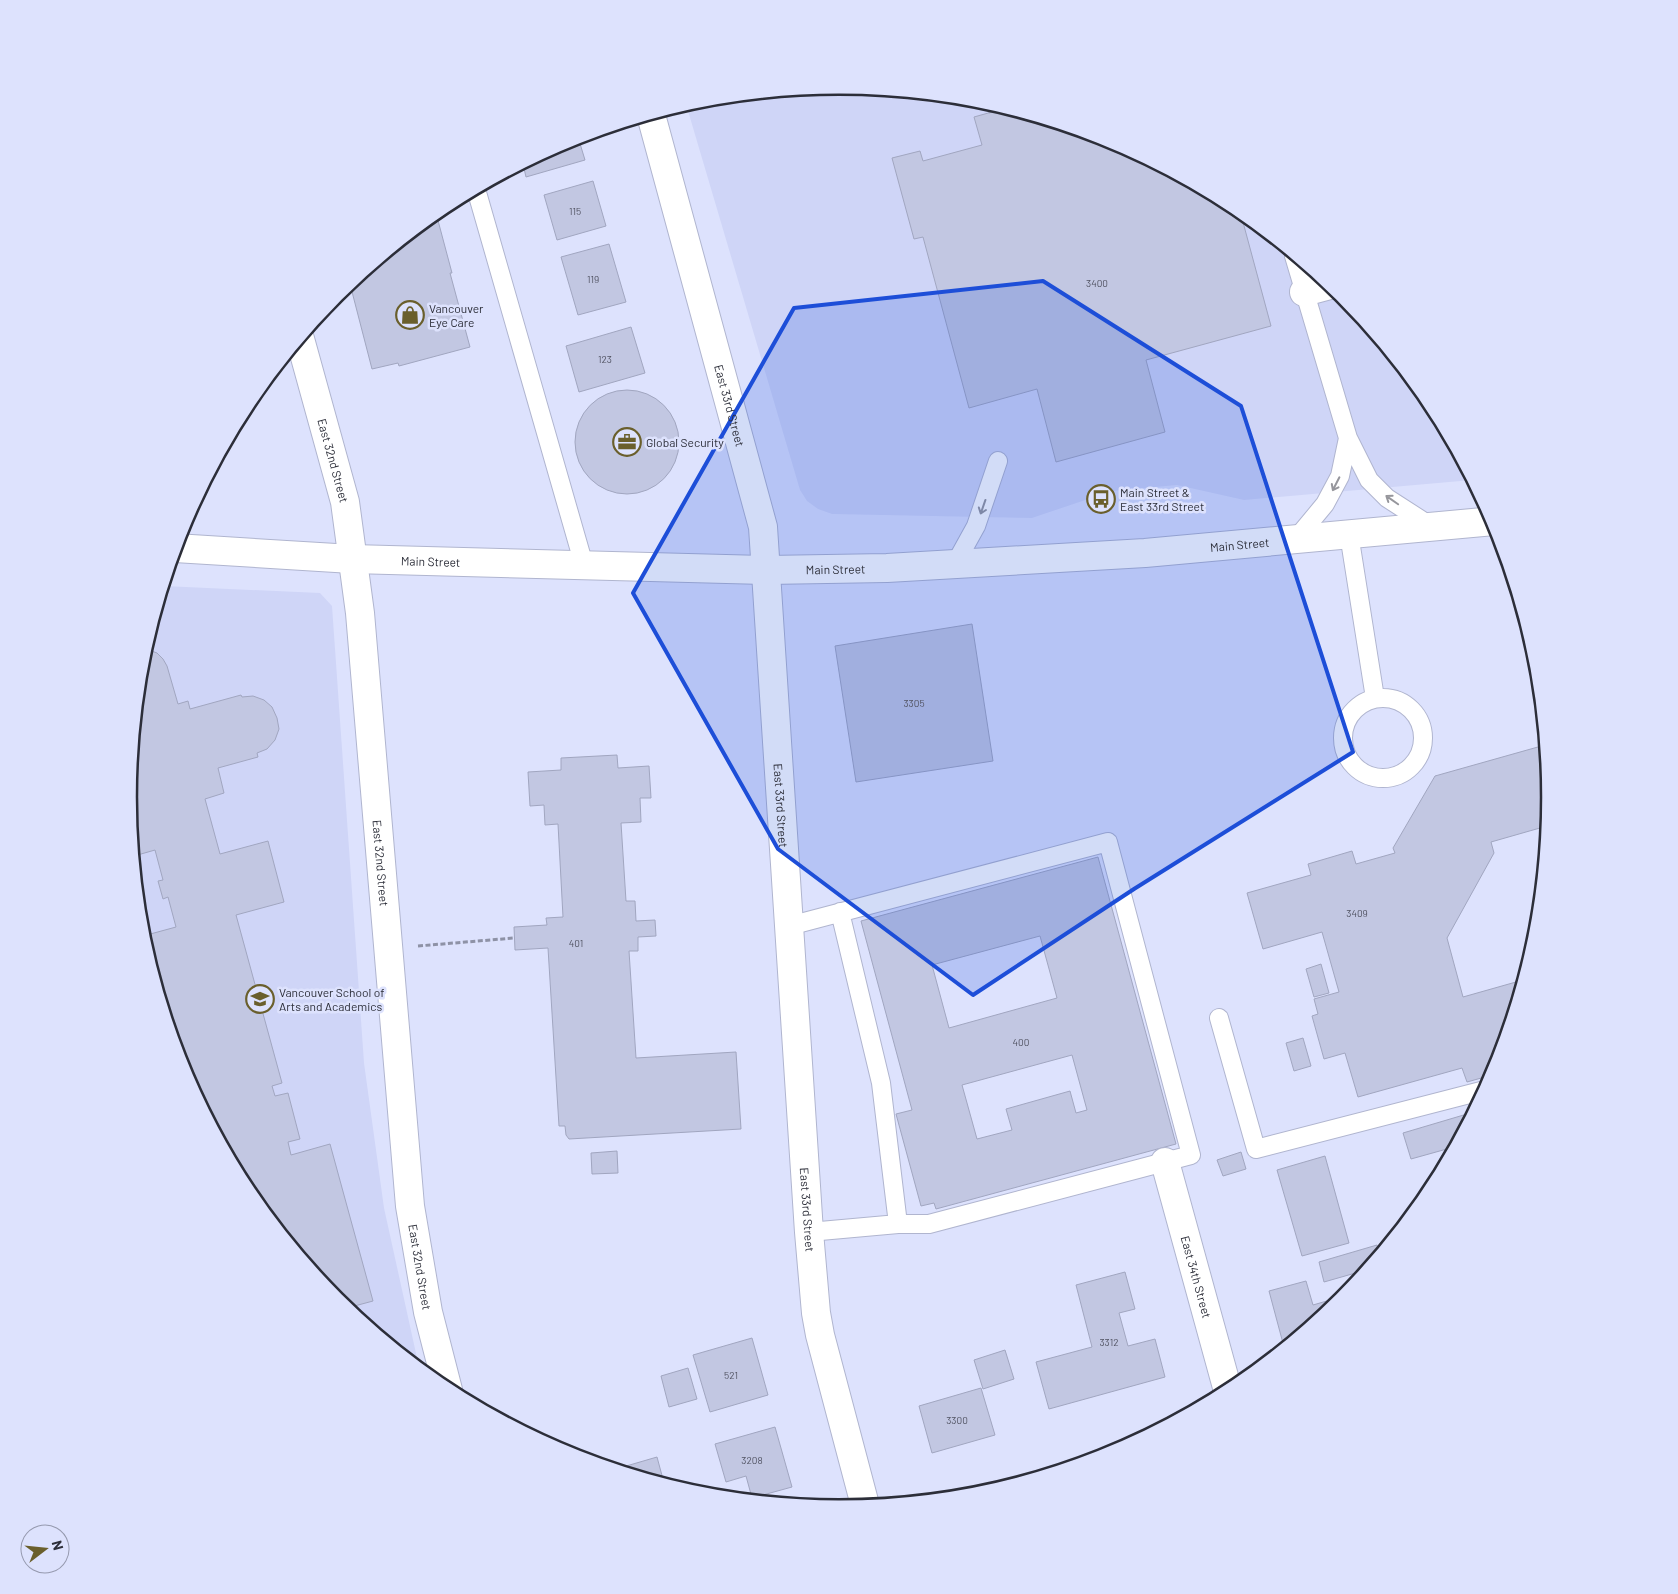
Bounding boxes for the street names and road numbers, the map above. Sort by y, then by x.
street label: East 33rd Street [712,363,748,448]
street label: East 32nd Street [315,417,352,504]
street label: Main Street [1209,535,1270,554]
street label: Main Street [401,553,461,569]
street label: Main Street [806,561,865,576]
street label: East 33rd Street [771,763,791,848]
street label: East 32nd Street [370,819,392,907]
street label: East 33rd Street [798,1167,818,1252]
street label: East 32nd Street [406,1223,435,1311]
street label: East 34th Street [1179,1234,1215,1319]

